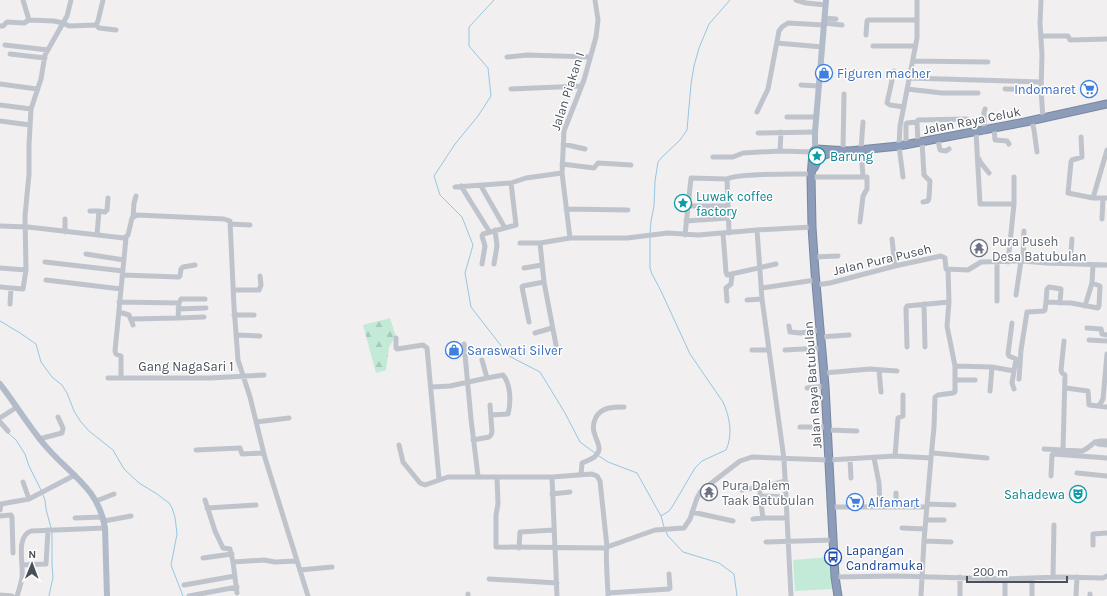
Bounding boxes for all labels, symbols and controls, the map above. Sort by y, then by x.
street label: Jalan Piakan I [548,50,587,132]
shop icon: Figuren macher [814,63,834,83]
place label: Figuren macher [837,66,931,81]
supermarket icon: Indomaret [1079,79,1099,99]
place label: Indomaret [1014,82,1076,97]
street label: Jalan Raya Celuk [922,104,1022,137]
place icon: Barung [807,146,827,166]
place label: Barung [830,149,874,164]
place label: Luwak coffee factory [696,189,773,219]
place icon: Luwak coffee factory [673,193,693,213]
place label: Pura Puseh Desa Batubulan [992,234,1087,264]
temple icon: Pura Puseh Desa Batubulan [969,238,989,258]
street label: Jalan Pura Puseh [831,241,933,278]
street label: Jalan Raya Batubulan [801,321,824,449]
shop icon: Saraswati Silver [444,340,464,360]
place label: Saraswati Silver [467,343,563,358]
street label: Gang NagaSari 1 [138,359,234,374]
place label: Pura Dalem Taak Batubulan [722,478,814,508]
temple icon: Pura Dalem Taak Batubulan [699,482,719,502]
theatre icon: Sahadewa [1068,484,1088,504]
place label: Sahadewa [1004,487,1065,502]
supermarket icon: Alfamart [845,492,865,512]
place label: Alfamart [868,495,920,510]
place label: Lapangan Candramuka [846,543,923,573]
north arrow [12,544,52,584]
bus stop icon: Lapangan Candramuka [823,547,843,567]
text: N [28,548,36,561]
scale bar [967,558,1067,584]
text: 200 m [973,565,1008,579]

